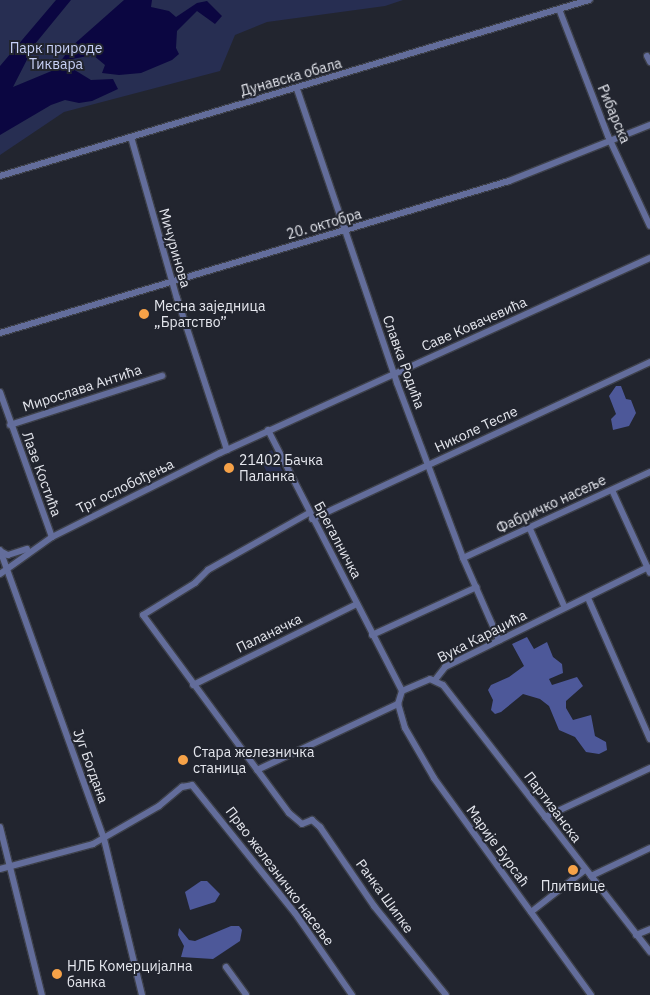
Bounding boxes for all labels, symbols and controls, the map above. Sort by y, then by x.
park label: Парк природе Тиквара [10,40,102,72]
street label: Дунавска обала [238,54,344,100]
street label: Рибарска [594,82,634,146]
street label: 20. октобра [285,205,363,243]
street label: Мичуринова [156,206,194,290]
street label: Саве Ковачевића [419,293,529,355]
place label: Месна заједница „Братство” [154,298,265,331]
marker: Месна заједница „Братство” [138,308,150,320]
street label: Славка Родића [379,313,429,411]
street label: Мирослава Антића [20,361,144,415]
street label: Николе Тесле [432,402,520,456]
street label: Лазе Костића [19,429,65,519]
place label: 21402 Бачка Паланка [239,452,323,484]
street label: Трг ослобођења [74,455,176,517]
marker: 21402 Бачка Паланка [223,462,235,474]
street label: Фабричко насеље [493,471,609,537]
street label: Брегалничка [311,498,365,582]
street label: Вука Караџића [434,606,530,666]
street label: Паланачка [233,610,305,656]
street label: Југ Богдана [70,727,112,805]
place label: Стара железничка станица [193,744,314,776]
marker: Стара железничка станица [177,754,189,766]
street label: Партизанска [521,768,585,846]
street label: Марије Бурсаћ [463,802,533,890]
street label: Прво железничко насеље [222,803,338,949]
street label: Ранка Шипке [353,856,417,936]
marker: Плитвице [567,864,579,876]
place label: Плитвице [541,878,605,894]
place label: НЛБ Комерцијална банка [67,958,192,990]
marker: НЛБ Комерцијална банка [51,968,63,980]

